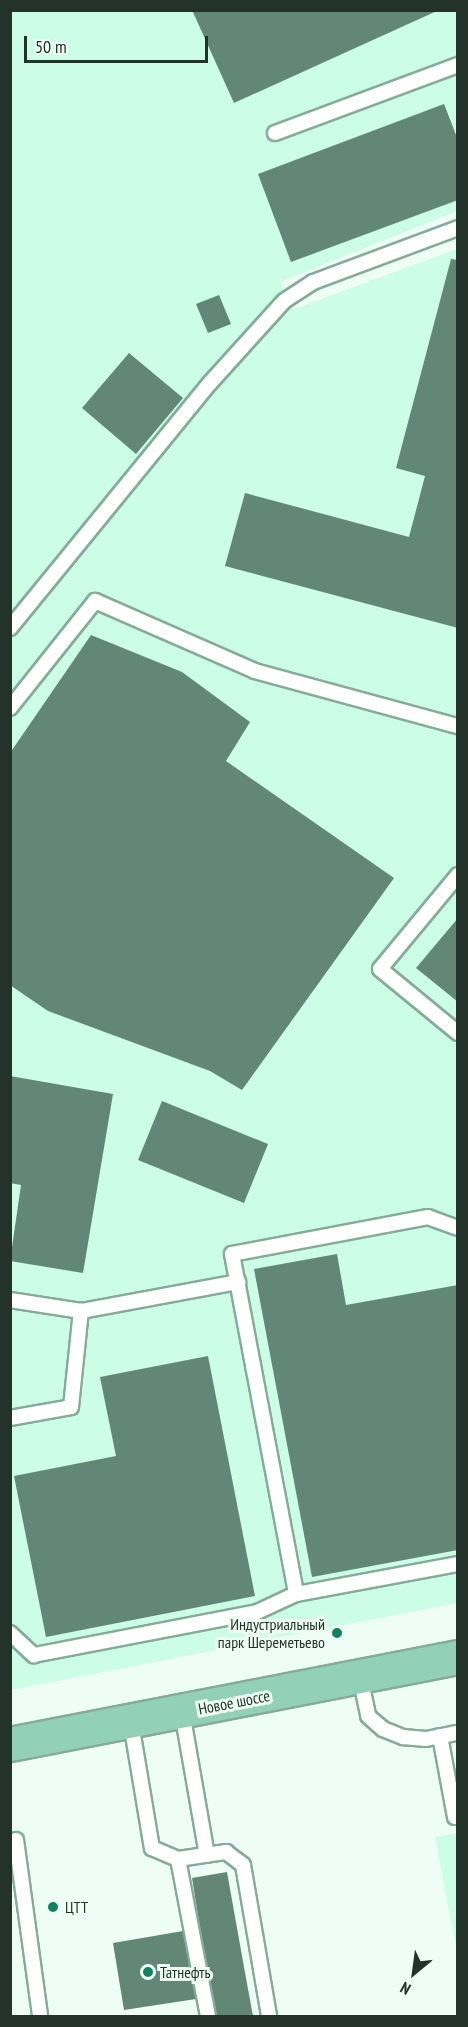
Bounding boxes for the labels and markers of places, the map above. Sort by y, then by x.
place label: Индустриальный парк Шереметьево [218,1614,325,1652]
marker: Индустриальный парк Шереметьево [330,1626,344,1640]
place label: ЦТТ [65,1897,88,1917]
marker: ЦТТ [46,1900,60,1914]
place label: Татнефть [160,1962,210,1982]
marker: Татнефть [141,1965,155,1979]

